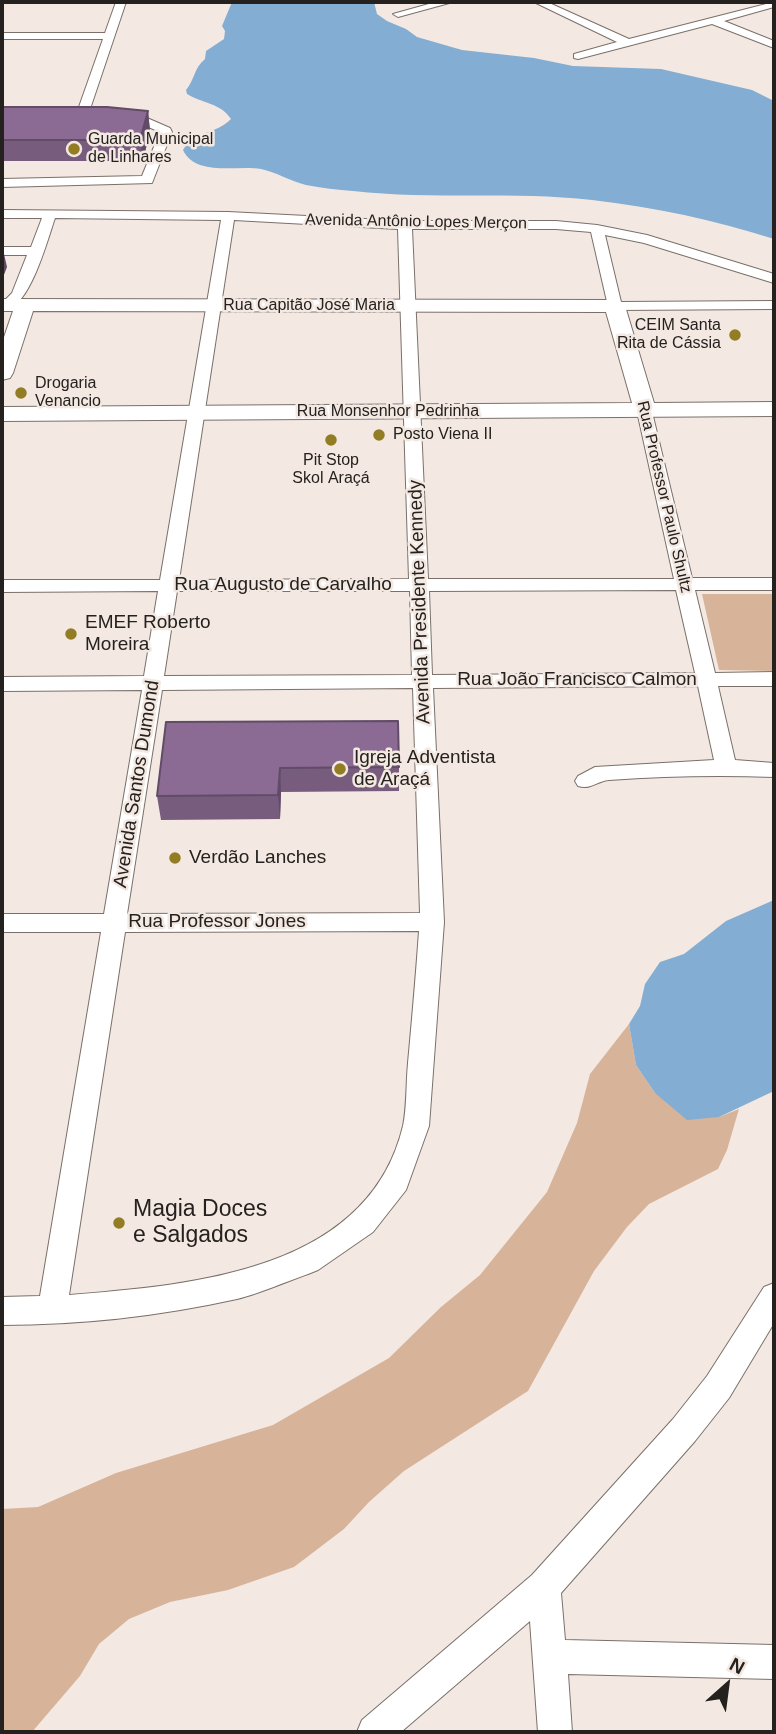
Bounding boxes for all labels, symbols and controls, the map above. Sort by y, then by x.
place label: Guarda Municipal de Linhares [88,130,213,168]
marker: Guarda Municipal de Linhares [66,141,82,157]
street label: Avenida Antônio Lopes Merçon [305,210,527,234]
street label: Rua Capitão José Maria [223,296,395,316]
place label: CEIM Santa Rita de Cássia [617,316,721,354]
marker: CEIM Santa Rita de Cássia [727,327,743,343]
place label: Drogaria Venancio [35,374,101,412]
marker: Drogaria Venancio [13,385,29,401]
street label: Rua Professor Paulo Shultz [633,399,695,595]
street label: Rua Monsenhor Pedrinha [297,402,479,422]
place label: Posto Viena II [393,425,492,445]
marker: Posto Viena II [371,427,387,443]
marker: Pit Stop Skol Araçá [323,432,339,448]
place label: Pit Stop Skol Araçá [292,451,370,489]
street label: Avenida Presidente Kennedy [404,479,436,725]
street label: Rua Augusto de Carvalho [174,574,392,596]
place label: EMEF Roberto Moreira [85,612,211,656]
marker: EMEF Roberto Moreira [63,626,79,642]
street label: Rua João Francisco Calmon [457,669,697,691]
street label: Avenida Santos Dumond [109,679,165,889]
place label: Igreja Adventista de Araçá [354,747,496,791]
marker: Igreja Adventista de Araçá [332,761,348,777]
place label: Verdão Lanches [189,847,326,869]
marker: Verdão Lanches [167,850,183,866]
street label: Rua Professor Jones [128,911,306,933]
place label: Magia Doces e Salgados [133,1196,267,1250]
marker: Magia Doces e Salgados [111,1215,127,1231]
north arrow [692,1650,762,1720]
text: N [726,1654,748,1679]

